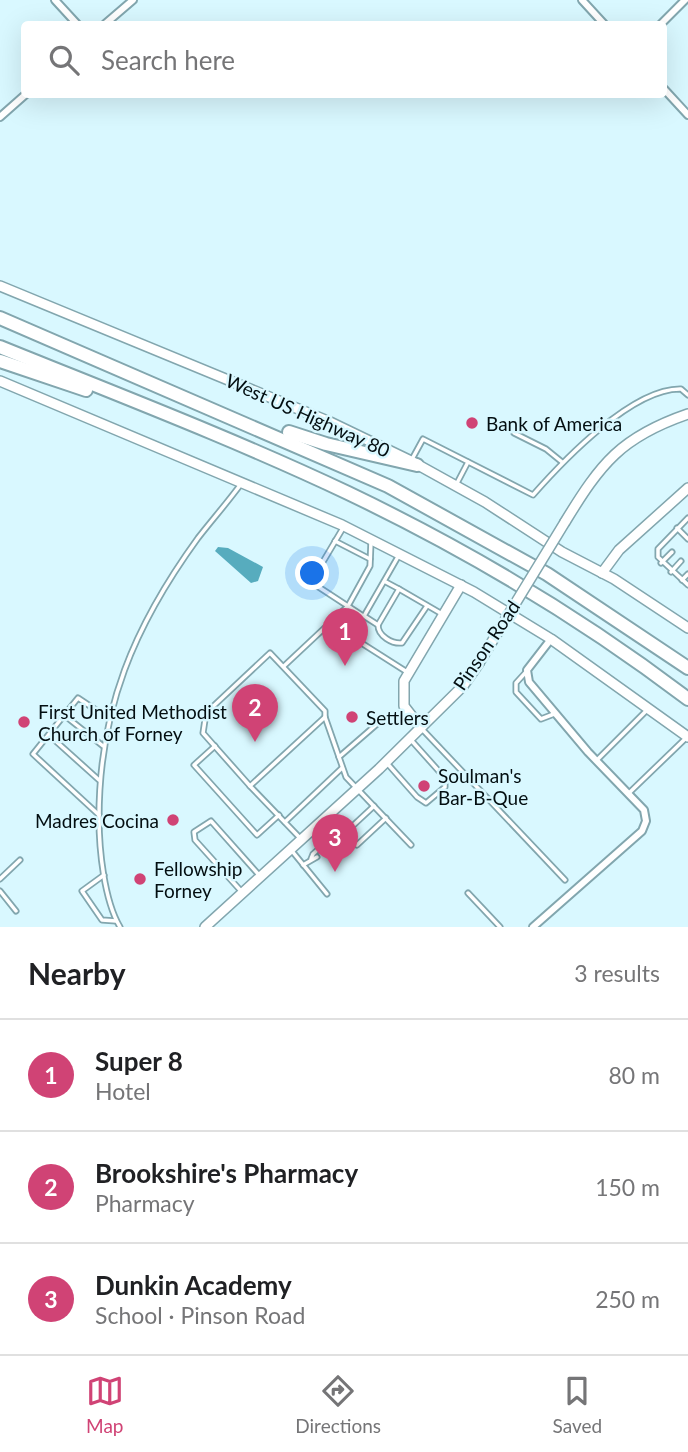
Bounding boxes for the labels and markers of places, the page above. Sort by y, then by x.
place label: Bank of America [486,412,622,435]
marker: Bank of America [464,415,480,431]
pin: 1 [322,608,368,666]
pin: 2 [232,684,278,742]
place label: First United Methodist Church of Forney [38,700,227,745]
place label: Settlers [366,706,429,729]
marker: Settlers [344,709,360,725]
marker: First United Methodist Church of Forney [16,714,32,730]
place label: Soulman's Bar-B-Que [438,764,528,809]
marker: Soulman's Bar-B-Que [416,778,432,794]
place label: Madres Cocina [35,809,159,832]
marker: Madres Cocina [165,812,181,828]
pin: 3 [312,814,358,872]
place label: Fellowship Forney [154,857,242,902]
marker: Fellowship Forney [132,871,148,887]

